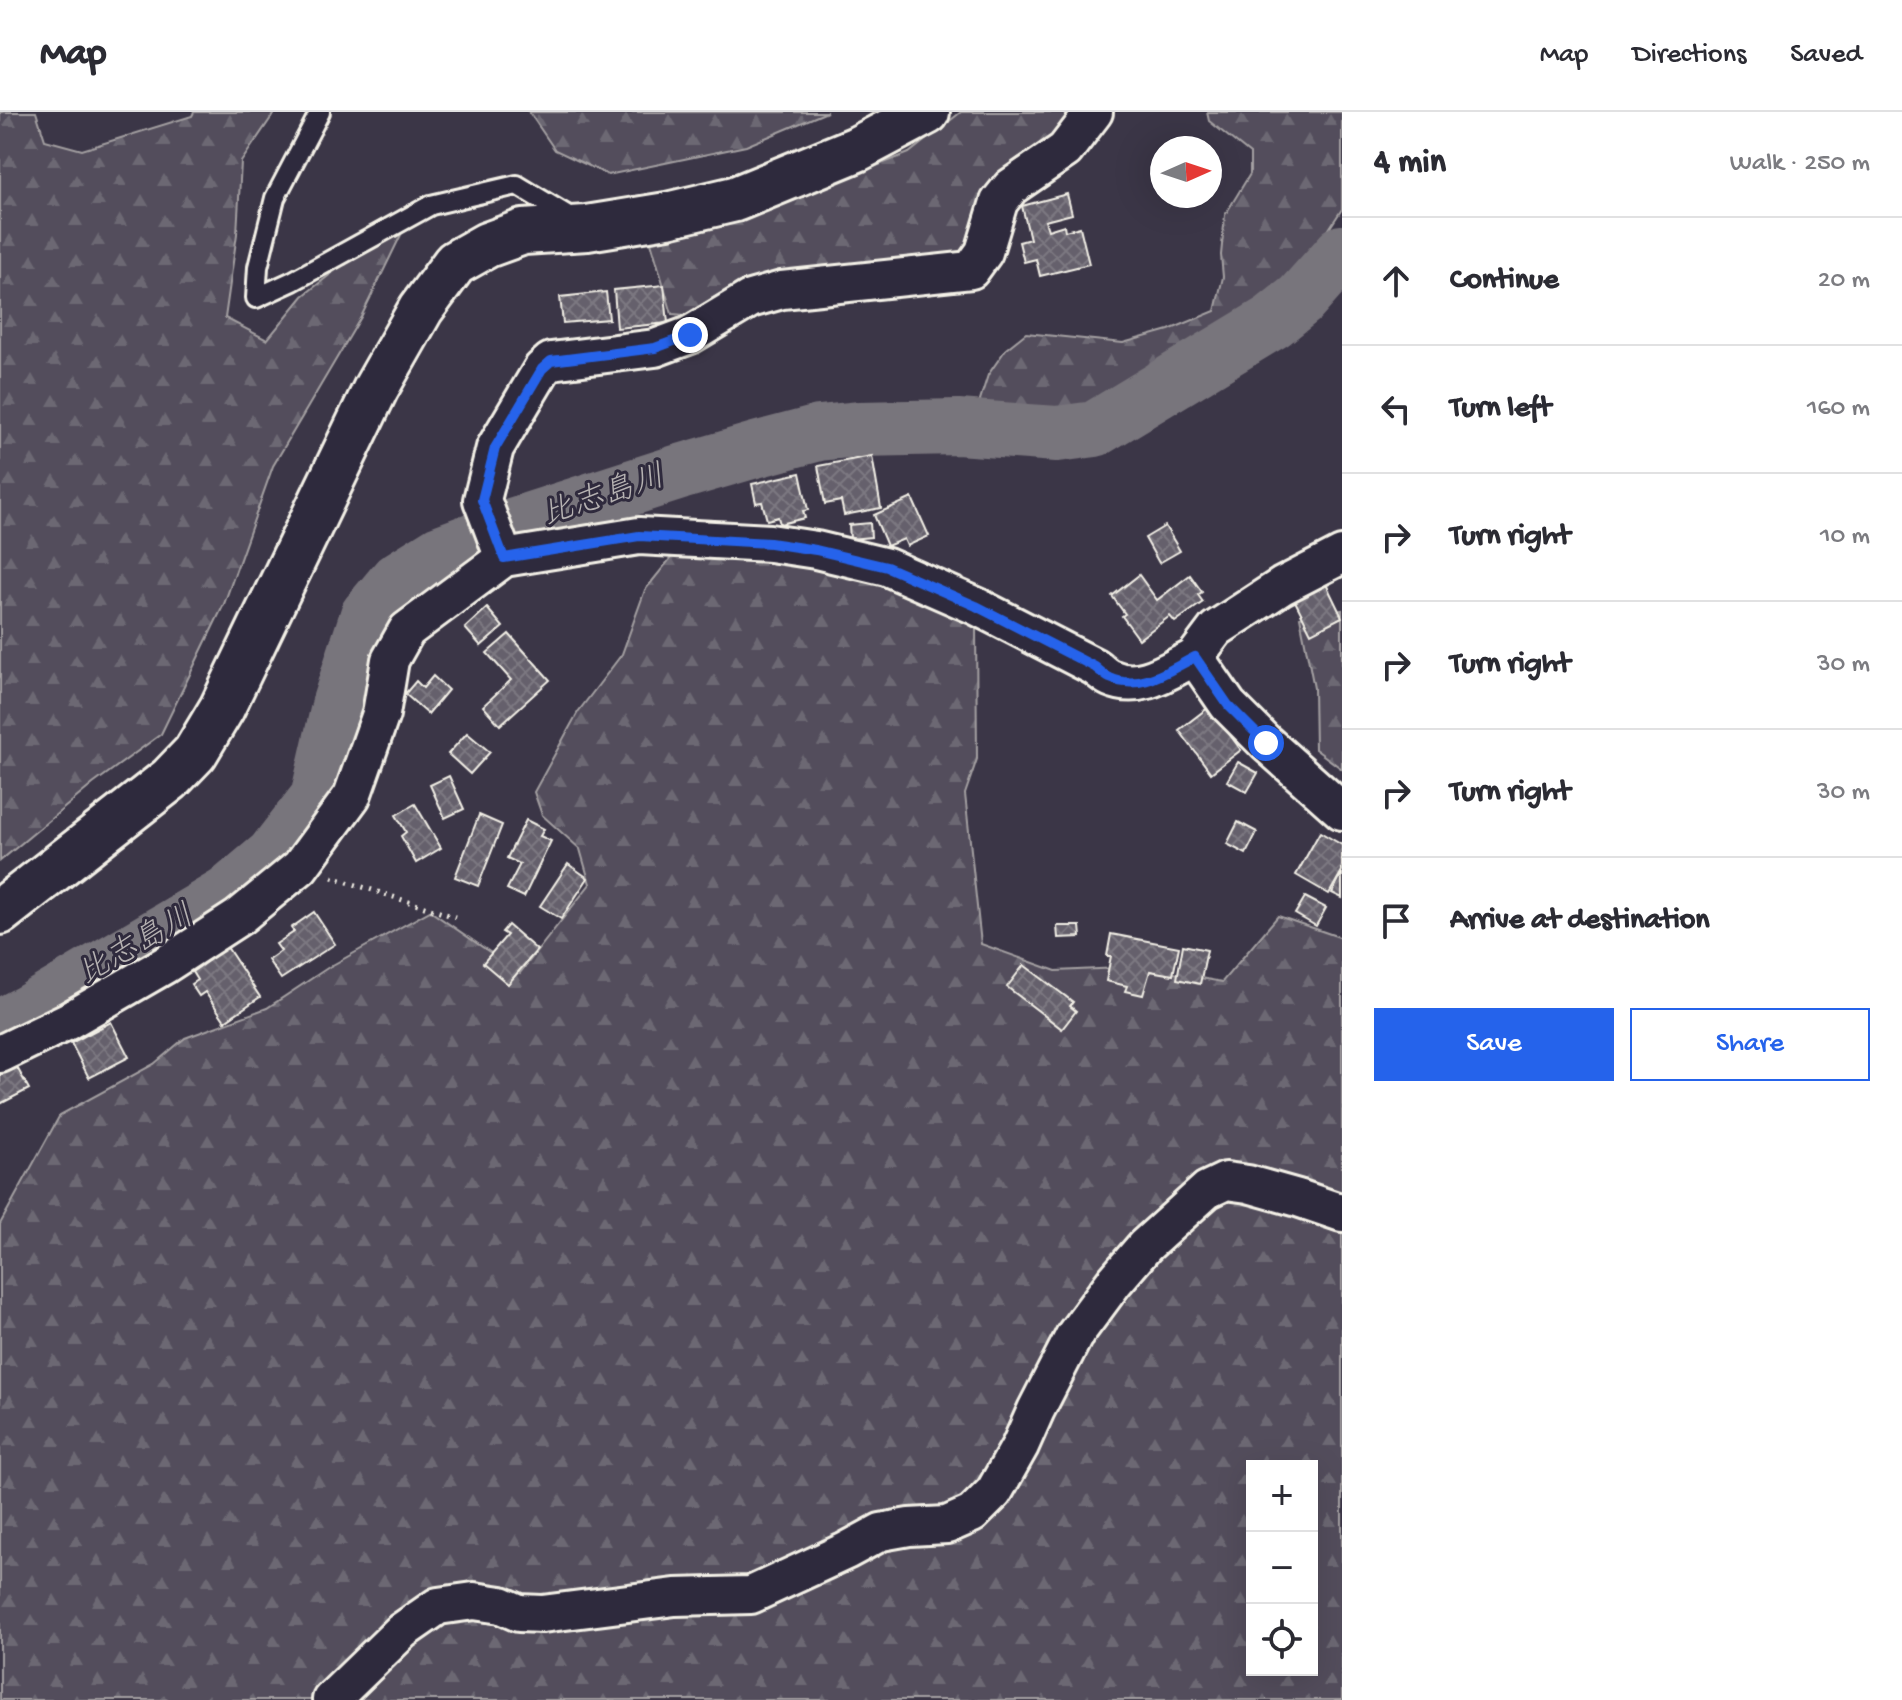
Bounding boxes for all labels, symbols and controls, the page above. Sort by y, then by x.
text: Map [40,33,106,77]
text: Map [1540,39,1588,72]
text: Directions [1632,39,1746,72]
text: Saved [1790,39,1862,72]
north arrow [1150,136,1222,208]
text: 4 min [1374,144,1446,184]
text: Walk · 250 m [1730,149,1870,180]
icon: ahead [1374,259,1418,303]
text: Continue [1450,264,1559,299]
text: 20 m [1818,266,1870,297]
route end [672,317,708,353]
icon: left [1374,387,1418,431]
text: Turn left [1450,392,1551,427]
text: 160 m [1807,394,1870,425]
water label: 比志島川 [537,458,671,537]
icon: right [1374,515,1418,559]
text: Turn right [1450,520,1570,555]
text: 10 m [1820,522,1870,553]
icon: right [1374,643,1418,687]
text: Turn right [1450,648,1570,683]
text: 30 m [1817,650,1870,681]
route start [1248,725,1284,761]
icon: right [1374,771,1418,815]
text: Turn right [1450,776,1570,811]
text: 30 m [1817,778,1870,809]
water label: 比志島川 [72,898,202,995]
icon: arrive [1374,899,1418,943]
text: Arrive at destination [1450,904,1710,939]
button: Save [1374,1008,1614,1081]
button: Share [1630,1008,1870,1081]
map controls [1246,1460,1318,1676]
button: + [1246,1460,1318,1532]
button: − [1246,1532,1318,1604]
button: locate [1246,1604,1318,1676]

